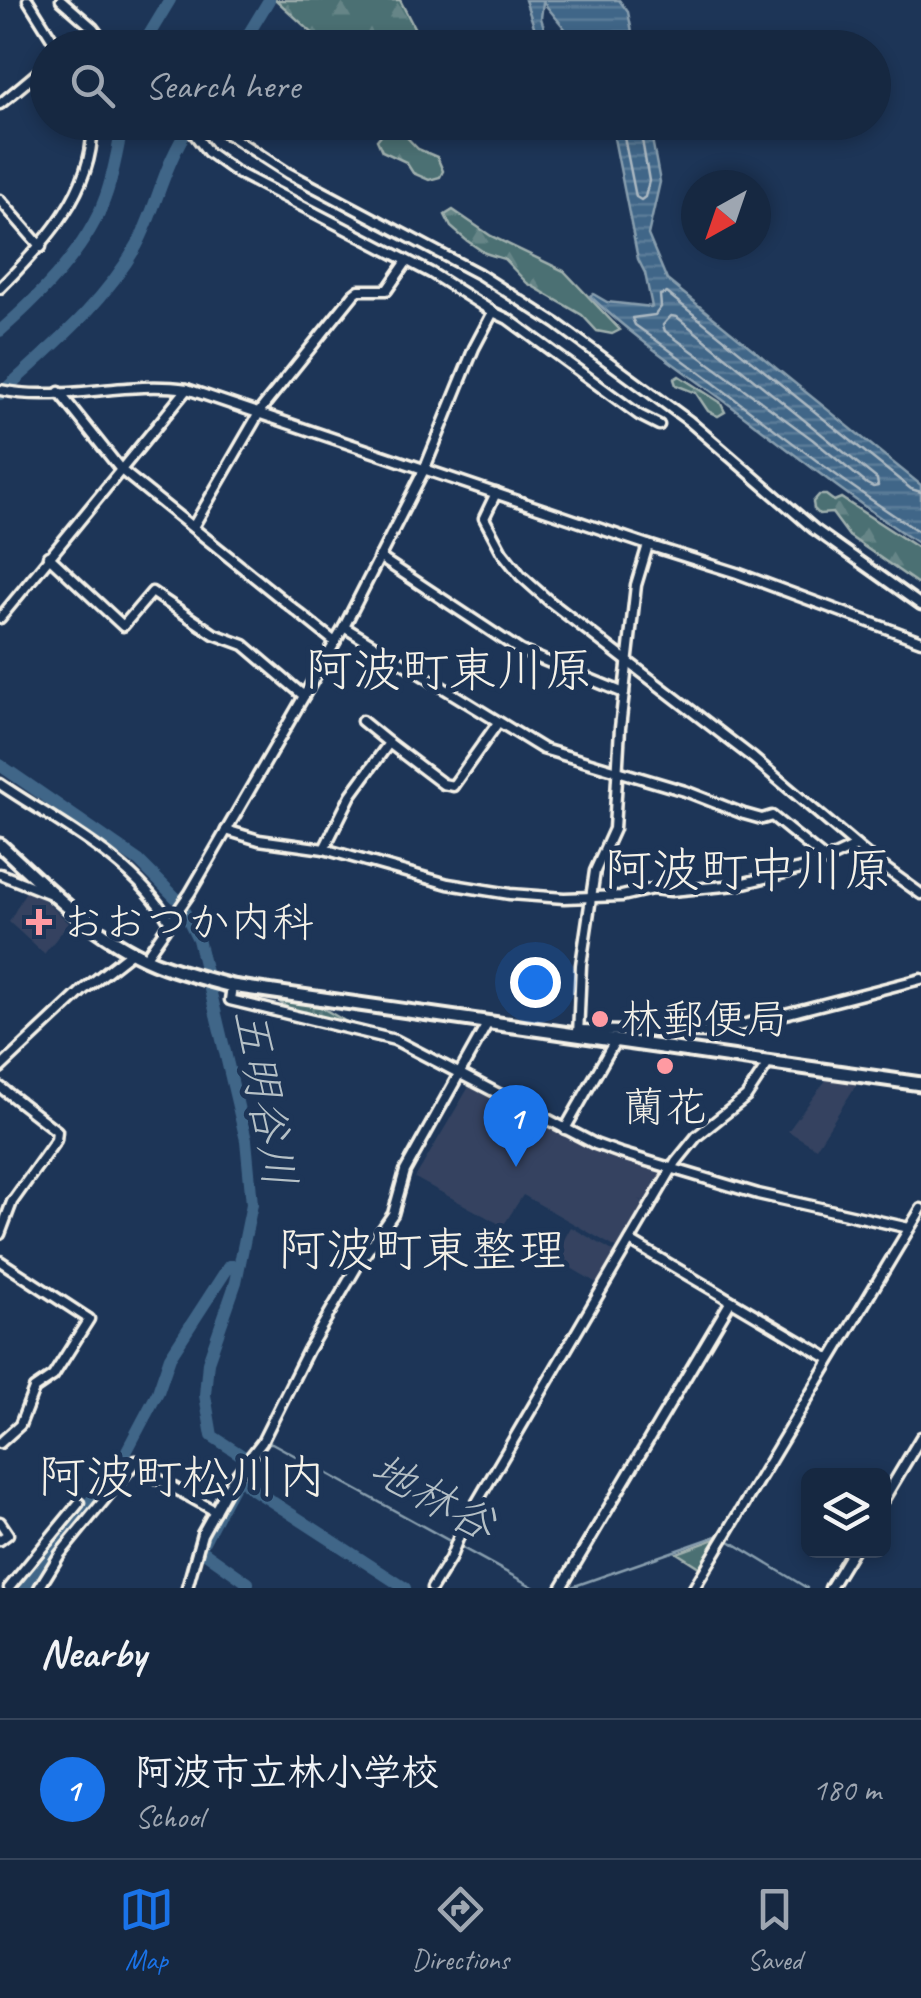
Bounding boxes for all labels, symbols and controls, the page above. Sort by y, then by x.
search box [30,30,891,140]
icon: search [65,58,120,113]
text: Search here [145,62,300,109]
north arrow [681,170,771,260]
district label: 阿波町東川原 [305,640,593,700]
district label: 阿波町中川原 [604,840,892,900]
place label: おおつか内科 [62,896,314,949]
marker: おおつか内科 [26,909,52,935]
your location [510,957,561,1008]
place label: 林郵便局 [620,993,788,1046]
water label: 五明谷川 [221,1004,309,1192]
marker: 林郵便局 [589,1008,611,1030]
marker: 蘭花 [654,1055,676,1077]
place label: 蘭花 [623,1081,707,1134]
pin: 1 [484,1084,548,1167]
district label: 阿波町東整理 [278,1220,566,1280]
water label: 地林谷 [360,1439,507,1555]
district label: 阿波町松川内 [38,1447,326,1507]
map controls [801,1468,891,1558]
button: layers [801,1468,891,1558]
text: Nearby [40,1627,146,1680]
text: 阿波市立林小学校 [135,1749,439,1796]
text: 1 [65,1769,80,1810]
text: 180 m [812,1769,881,1810]
text: School [135,1796,204,1837]
tab: Map [119,1882,174,1977]
tab: Directions [412,1882,509,1977]
tab: Saved [747,1882,802,1977]

